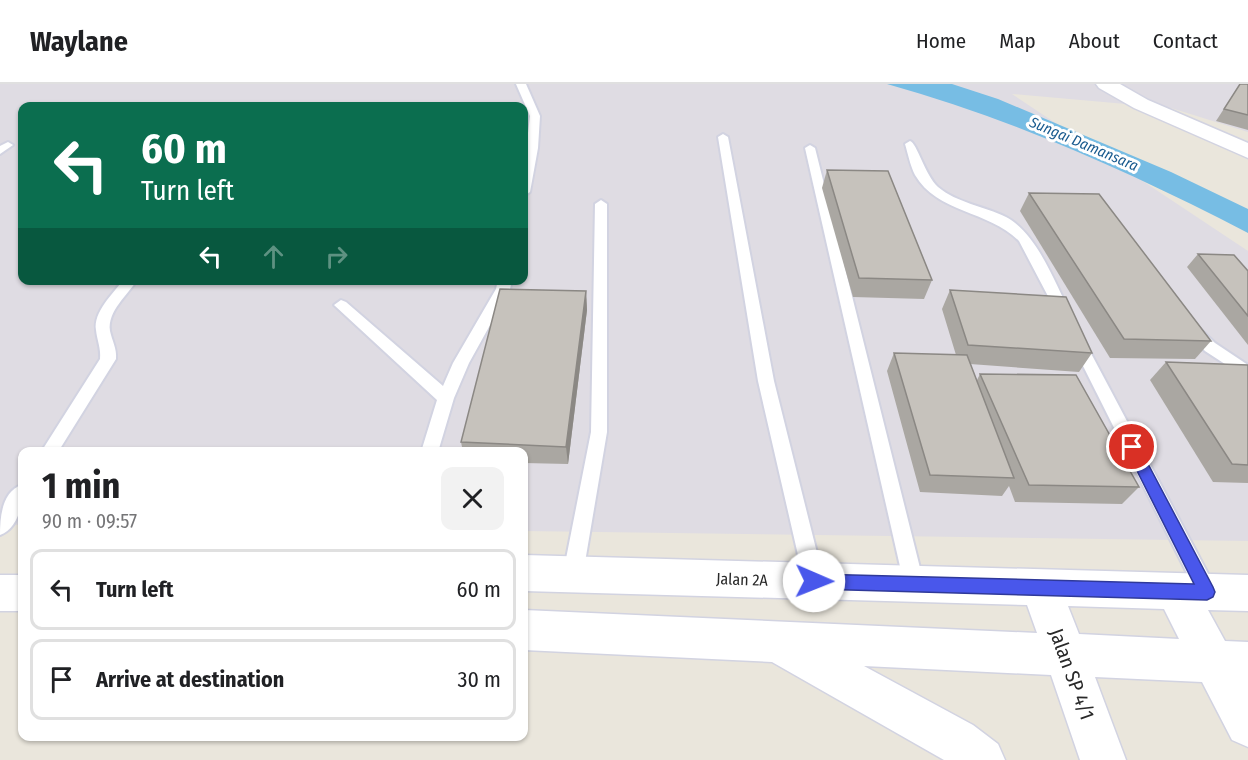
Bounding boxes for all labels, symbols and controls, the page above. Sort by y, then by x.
text: Waylane [30,25,128,58]
text: Home [916,28,966,54]
text: Map [999,28,1036,54]
text: About [1069,28,1120,54]
text: Contact [1153,28,1218,54]
water label: Sungai Damansara [1026,113,1141,175]
text: 60 m [141,124,227,174]
icon: left [42,126,120,204]
text: Turn left [141,175,234,207]
icon: left [194,240,227,273]
icon: ahead [257,240,290,273]
icon: right [320,240,353,273]
pin [1106,421,1157,472]
icon: arrive [1115,430,1148,463]
text: 1 min [42,464,120,508]
button: close [441,467,504,530]
text: 90 m · 09:57 [42,509,137,533]
position arrow [782,549,846,613]
street label: Jalan 2A [716,569,769,590]
icon: left [45,573,78,606]
text: Turn left [96,576,174,603]
text: 60 m [457,576,501,603]
street label: Jalan SP 4/1 [1044,625,1100,723]
icon: arrive [45,663,78,696]
text: Arrive at destination [96,666,284,693]
text: 30 m [458,666,501,693]

